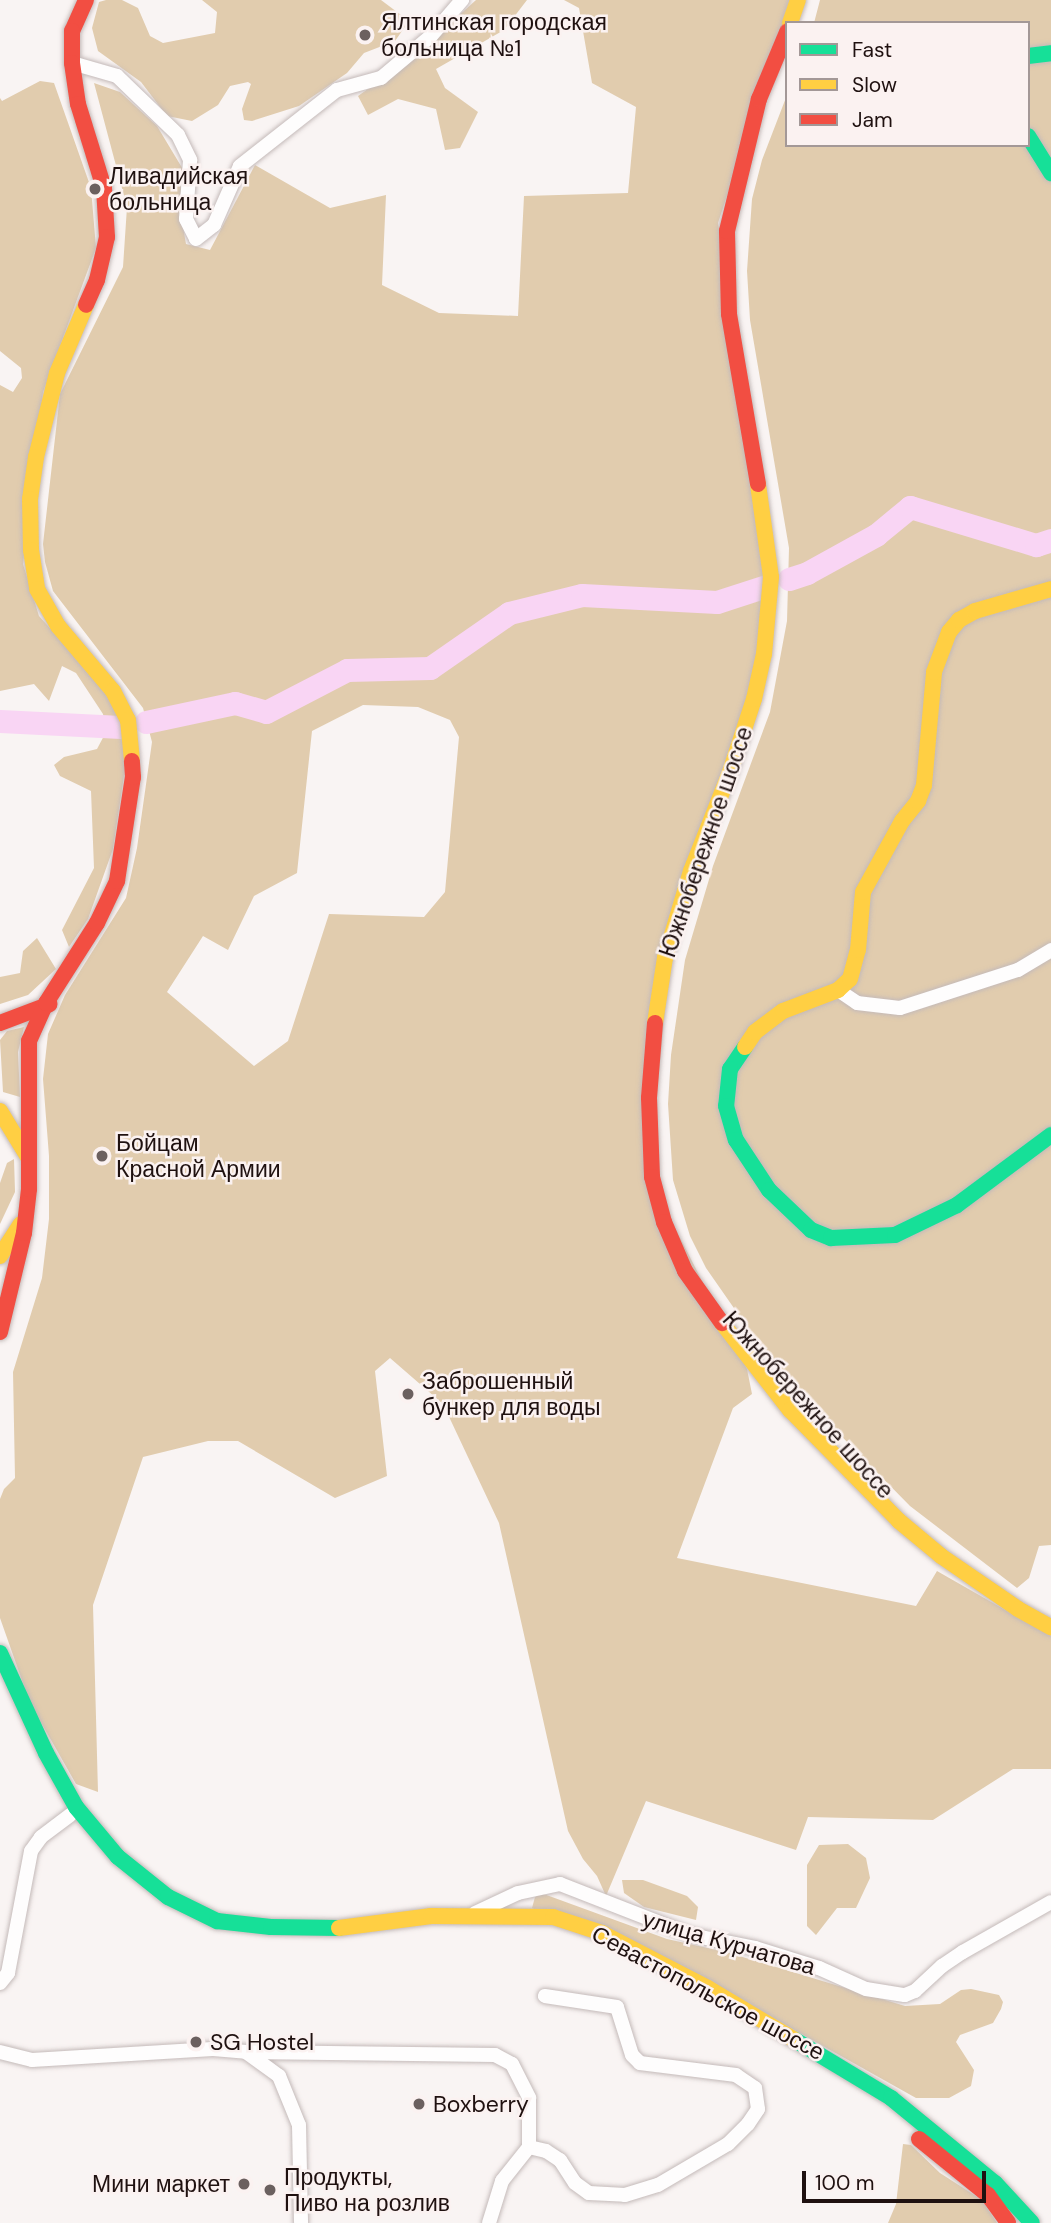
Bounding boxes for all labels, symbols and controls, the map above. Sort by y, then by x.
place label: Ялтинская городская больница №1 [381,8,607,62]
legend [785,21,1030,147]
marker: Ялтинская городская больница №1 [355,25,375,45]
text: Fast [852,36,892,64]
text: Slow [852,71,897,99]
text: Jam [852,106,893,134]
place label: Ливадийская больница [109,162,248,216]
marker: Ливадийская больница [87,181,103,197]
street label: Южнобережное шоссе [654,723,758,961]
place label: Бойцам Красной Армии [116,1129,281,1183]
marker: Бойцам Красной Армии [94,1148,110,1164]
street label: Южнобережное шоссе [717,1306,899,1504]
place label: Заброшенный бункер для воды [422,1367,601,1421]
marker: Заброшенный бункер для воды [400,1386,416,1402]
street label: улица Курчатова [639,1905,819,1981]
street label: Севастопольское шоссе [587,1920,829,2066]
place label: SG Hostel [210,2028,314,2056]
marker: SG Hostel [188,2034,204,2050]
place label: Boxberry [433,2090,529,2118]
marker: Boxberry [411,2096,427,2112]
scale bar [806,2156,990,2200]
place label: Продукты, Пиво на розлив [284,2163,450,2217]
text: 100 m [815,2169,875,2197]
place label: Мини маркет [92,2170,230,2198]
marker: Мини маркет [236,2176,252,2192]
marker: Продукты, Пиво на розлив [262,2182,278,2198]

